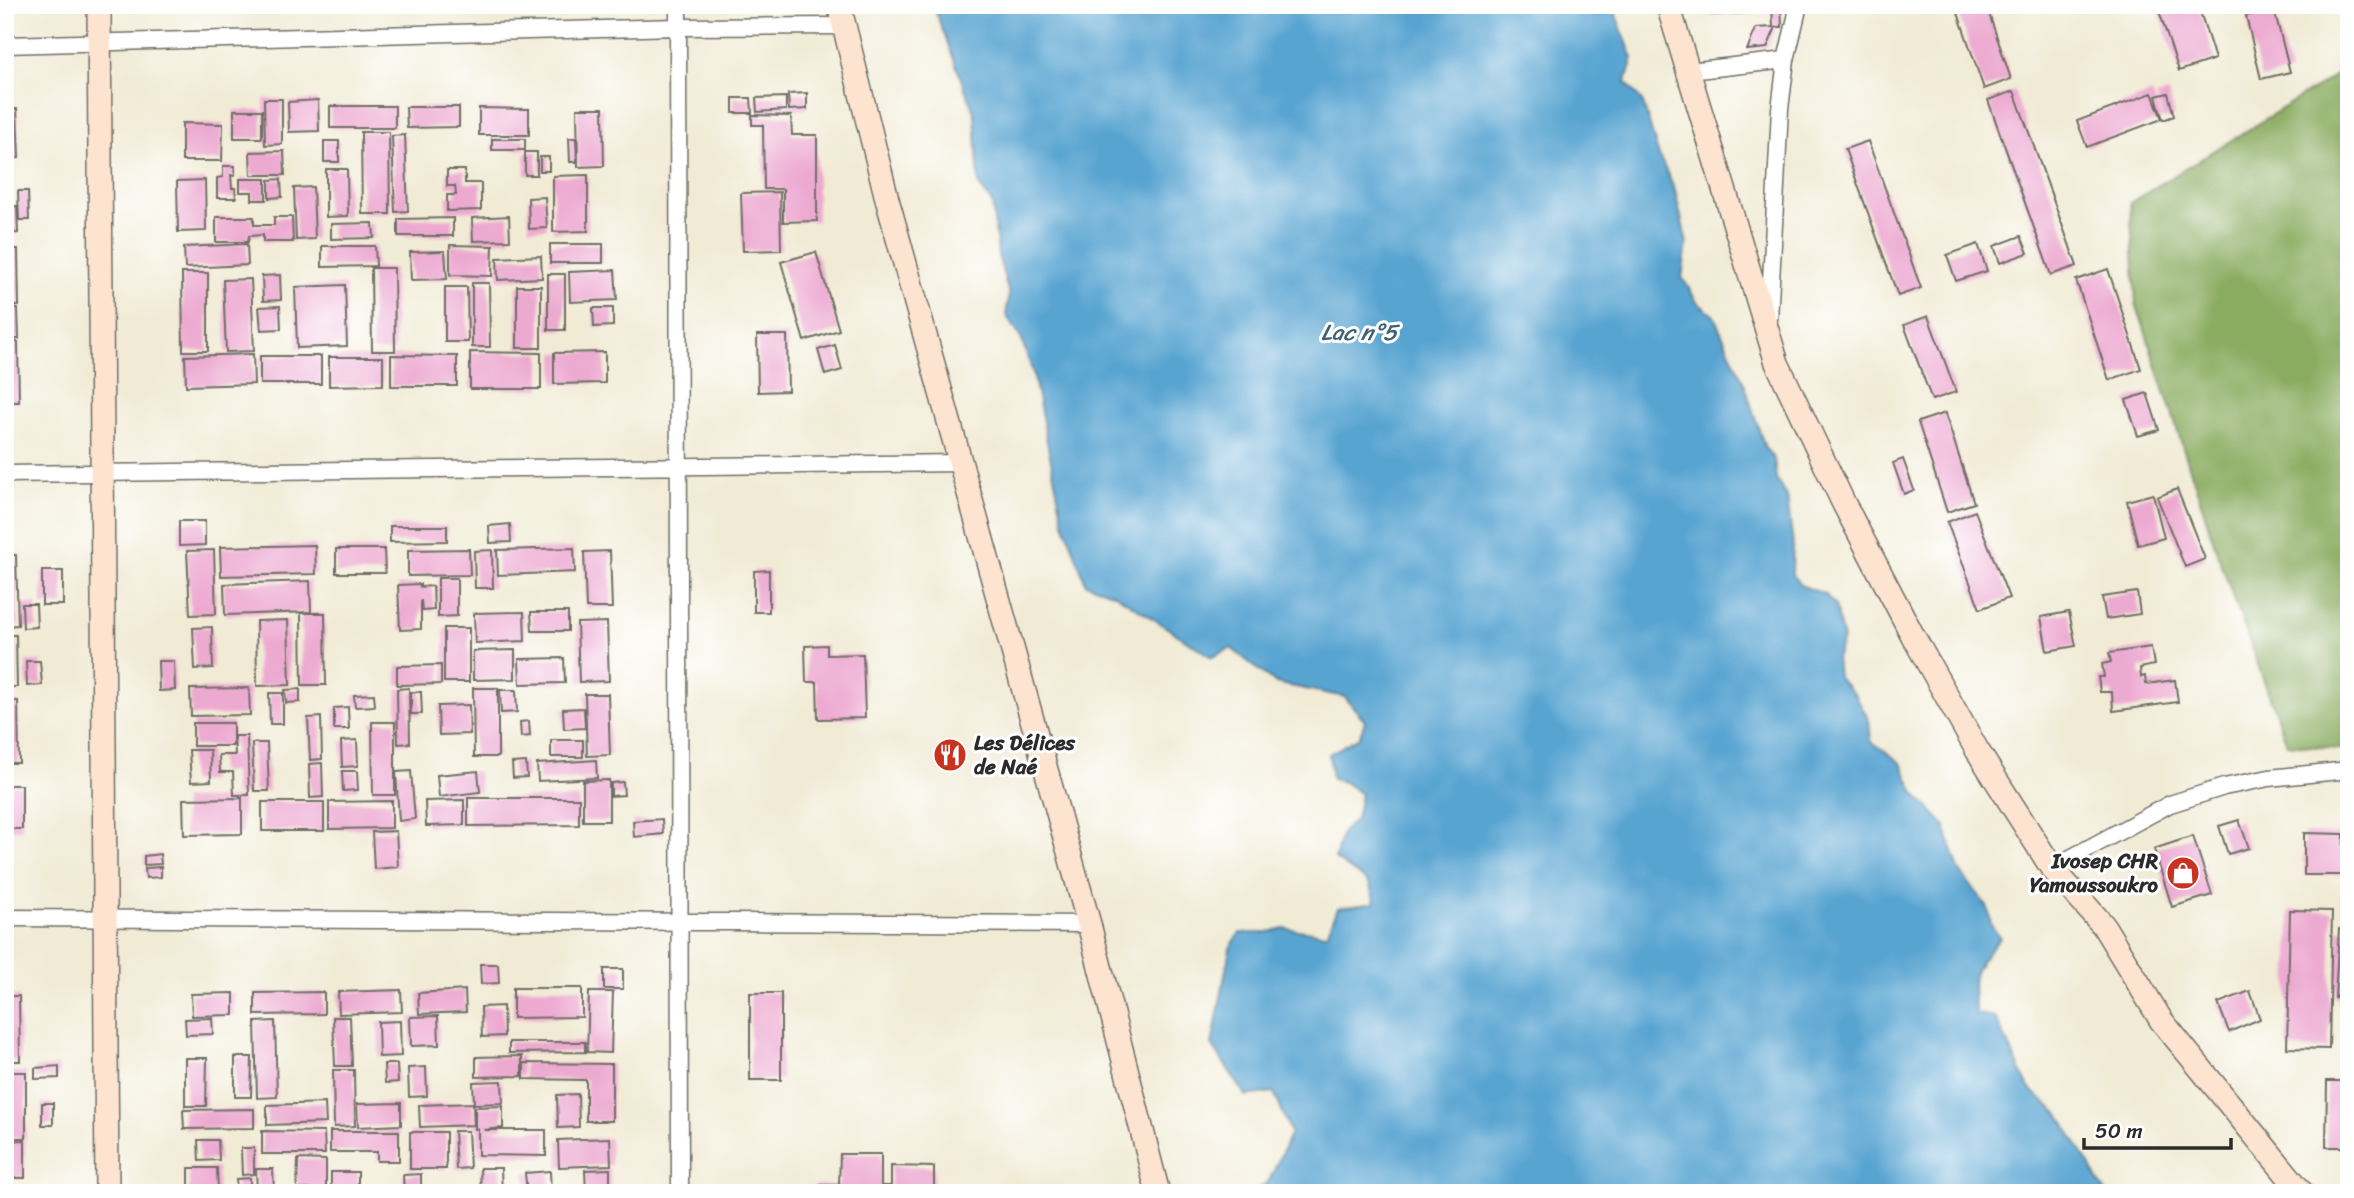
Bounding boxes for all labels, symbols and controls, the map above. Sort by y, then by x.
water label: Lac n°5 [1321,312,1401,353]
place label: Les Délices de Naé [974,724,1076,786]
restaurant icon: Les Délices de Naé [931,736,969,774]
place label: Ivosep CHR Yamoussoukro [2030,842,2159,904]
shop icon: Ivosep CHR Yamoussoukro [2164,854,2202,892]
scale bar [2084,1107,2232,1151]
text: 50 m [2095,1112,2143,1150]

